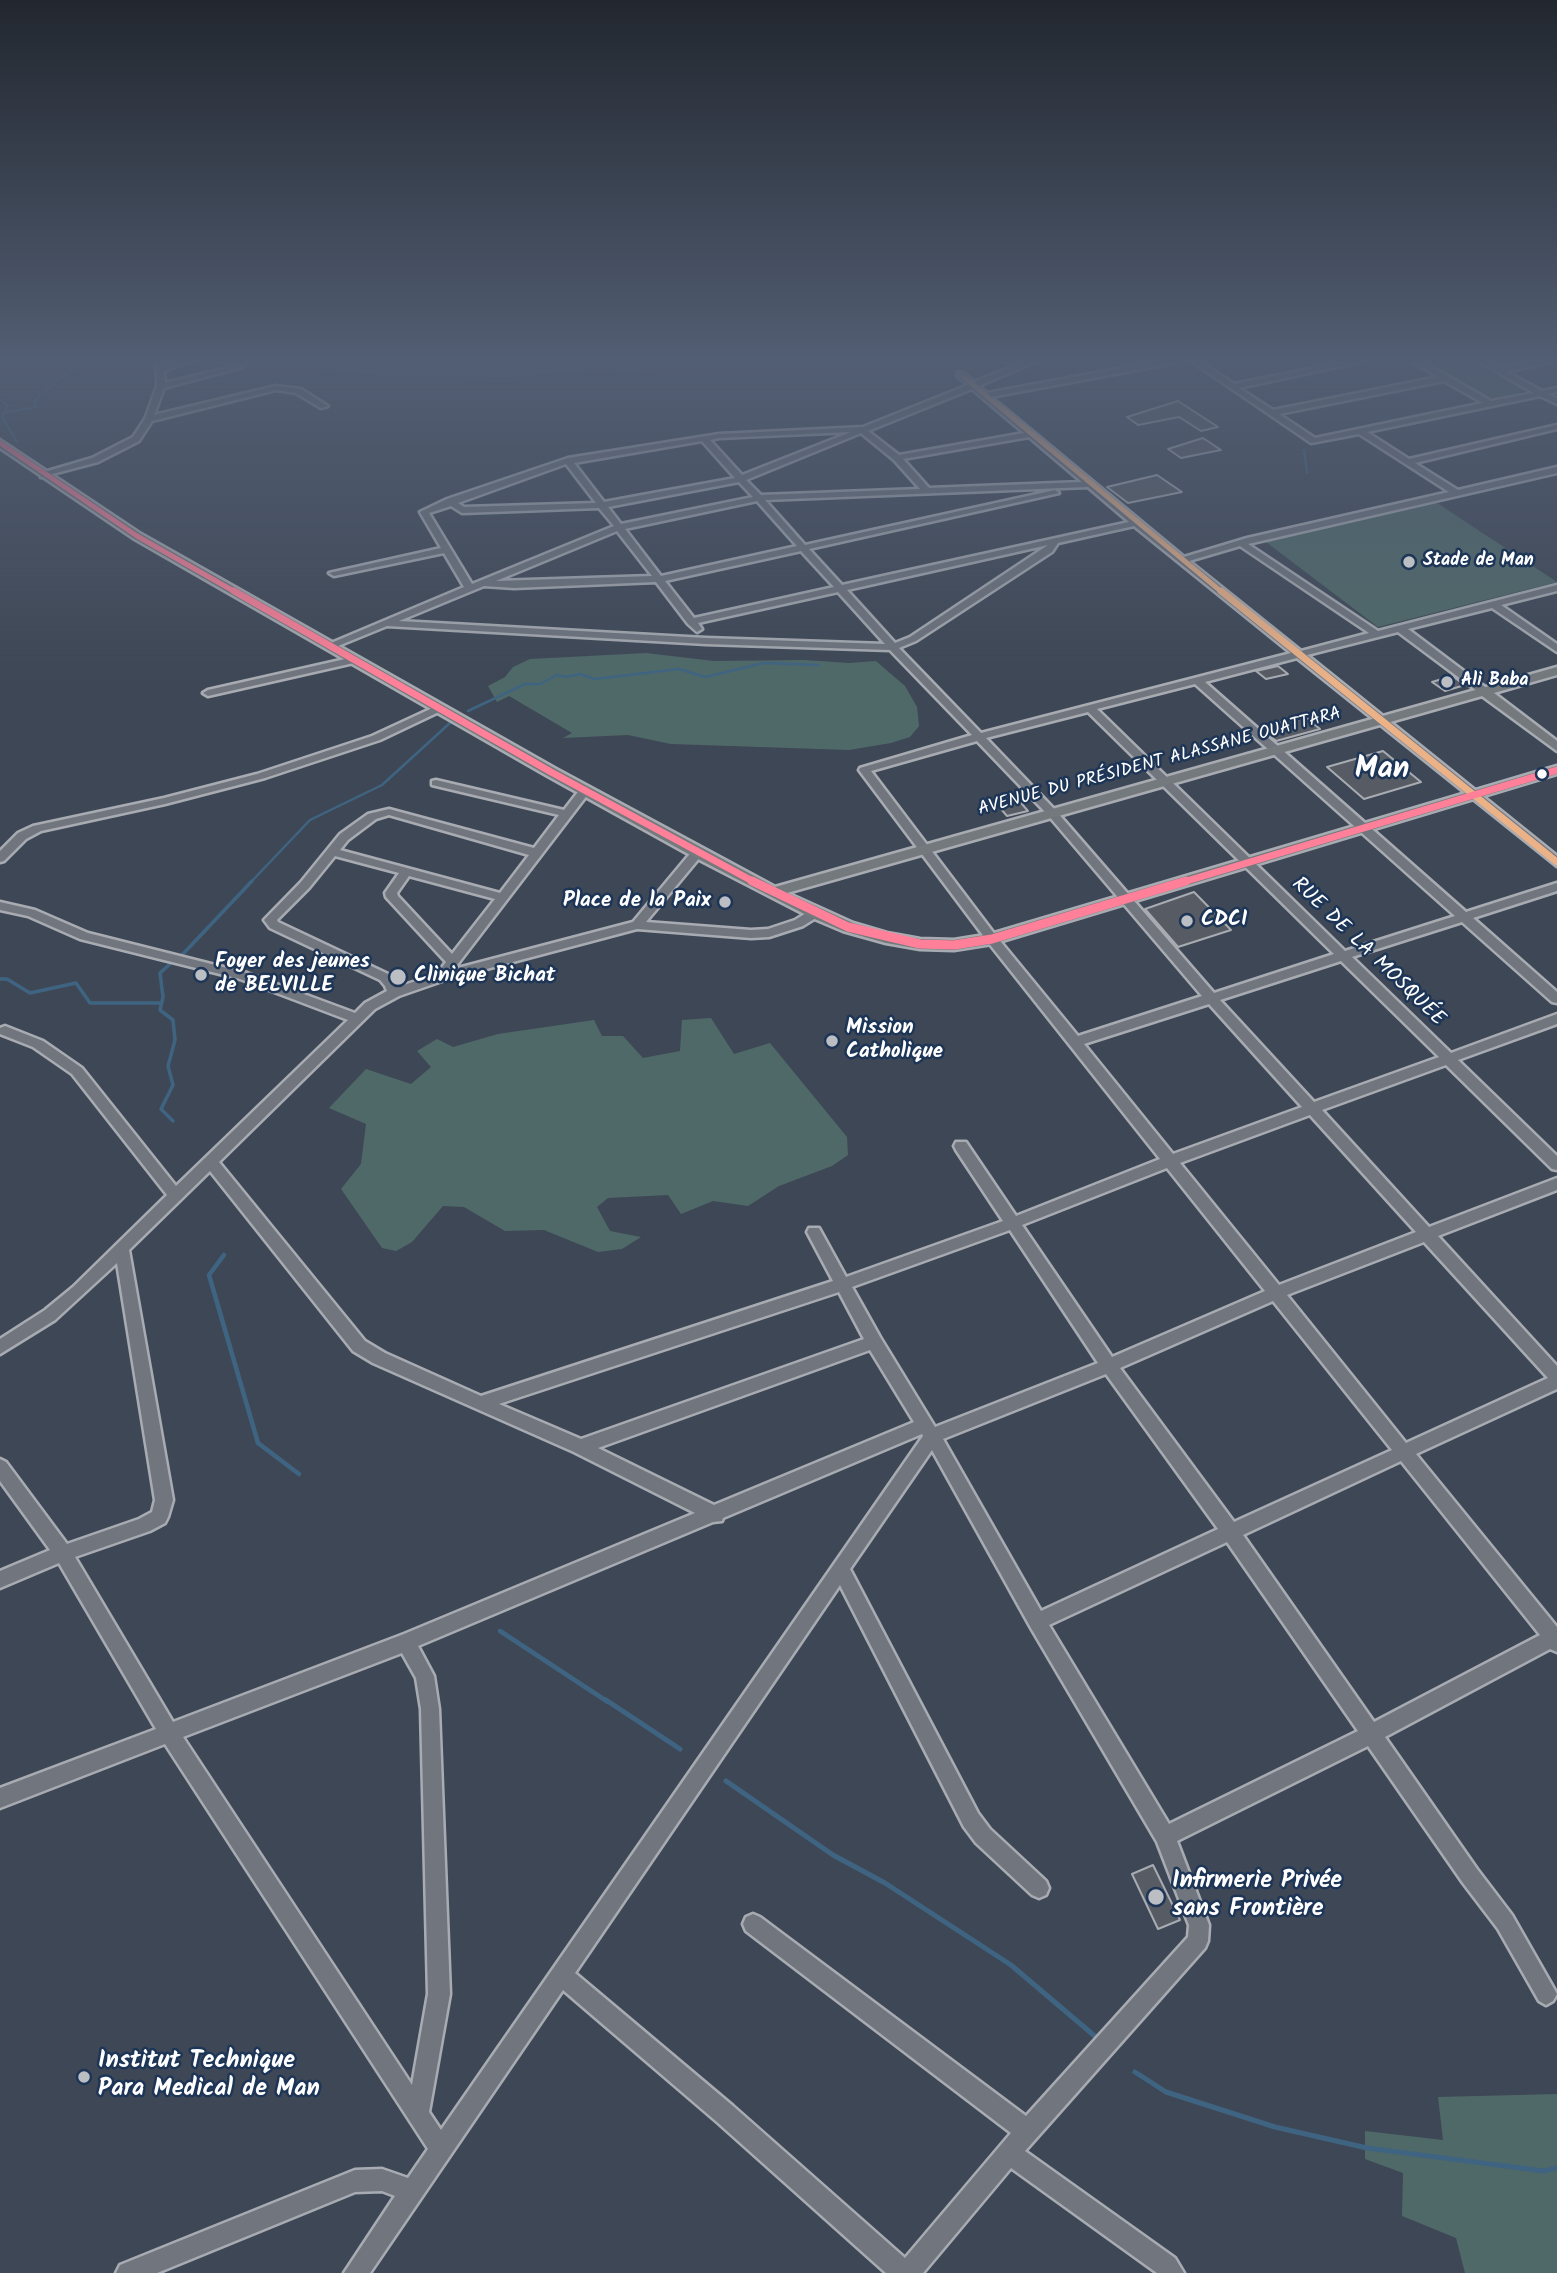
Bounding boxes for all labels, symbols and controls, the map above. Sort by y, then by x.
place label: Stade de Man [1423,551,1534,573]
marker: Stade de Man [1401,554,1417,570]
place label: Ali Baba [1461,671,1529,693]
marker: Ali Baba [1439,674,1455,690]
street label: AVENUE DU PRÉSIDENT ALASSANE OUATTARA [976,704,1344,822]
district label: Man [1355,754,1409,790]
unlabelled marker [1535,767,1549,781]
street label: RUE DE LA MOSQUÉE [1285,873,1449,1033]
place label: Place de la Paix [563,889,711,915]
marker: Place de la Paix [717,894,733,910]
place label: CDCI [1201,908,1247,934]
marker: CDCI [1179,913,1195,929]
place label: Foyer des jeunes de BELVILLE [215,950,370,1000]
place label: Clinique Bichat [414,964,555,990]
marker: Foyer des jeunes de BELVILLE [193,967,209,983]
marker: Clinique Bichat [388,967,408,987]
place label: Mission Catholique [846,1016,943,1066]
marker: Mission Catholique [824,1033,840,1049]
place label: Infirmerie Privée sans Frontière [1172,1869,1342,1925]
marker: Infirmerie Privée sans Frontière [1146,1887,1166,1907]
place label: Institut Technique Para Medical de Man [98,2049,320,2105]
marker: Institut Technique Para Medical de Man [76,2069,92,2085]

